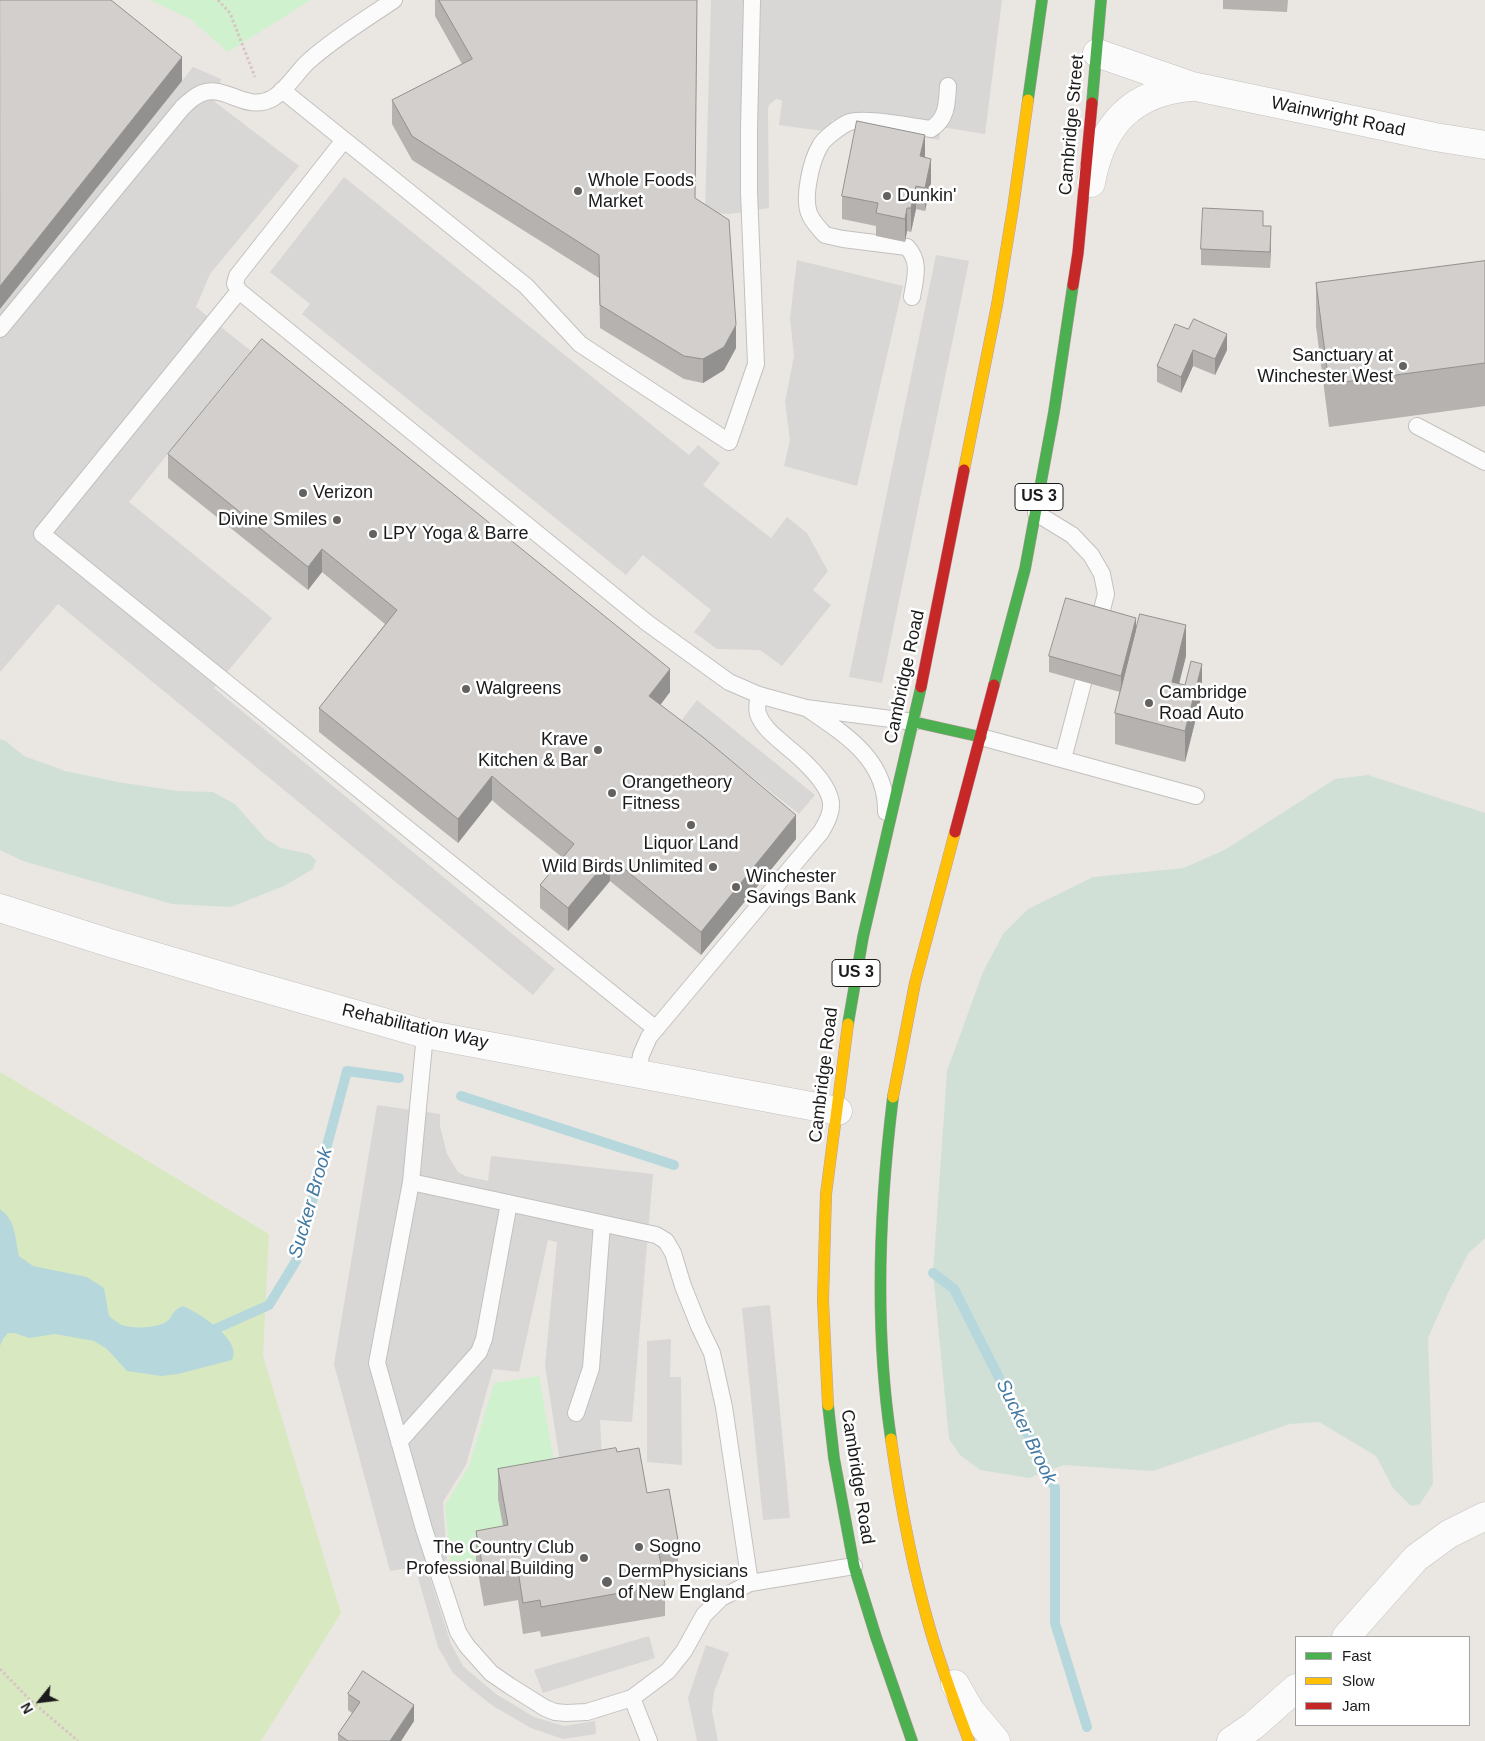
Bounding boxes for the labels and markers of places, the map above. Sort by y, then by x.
place label: Whole Foods Market [588,170,694,212]
marker: Whole Foods Market [572,185,584,197]
place label: Dunkin' [897,185,956,207]
marker: Dunkin' [881,190,893,202]
place label: Sanctuary at Winchester West [1257,345,1393,388]
marker: Sanctuary at Winchester West [1397,360,1409,372]
place label: Verizon [313,482,373,504]
marker: Verizon [297,487,309,499]
place label: Divine Smiles [218,509,327,531]
marker: Divine Smiles [331,514,343,526]
place label: LPY Yoga & Barre [383,523,528,545]
marker: LPY Yoga & Barre [367,528,379,540]
place label: Walgreens [476,678,561,700]
place label: Cambridge Road Auto [1159,682,1247,724]
marker: Walgreens [460,683,472,695]
marker: Cambridge Road Auto [1143,697,1155,709]
place label: Krave Kitchen & Bar [478,729,588,772]
marker: Krave Kitchen & Bar [592,744,604,756]
place label: Orangetheory Fitness [622,772,732,814]
marker: Orangetheory Fitness [606,787,618,799]
marker: Liquor Land [685,819,697,831]
place label: Liquor Land [643,833,739,855]
place label: Wild Birds Unlimited [542,856,703,878]
marker: Wild Birds Unlimited [707,861,719,873]
place label: Winchester Savings Bank [746,866,856,909]
marker: Winchester Savings Bank [730,881,742,893]
place label: Sogno [649,1536,701,1558]
place label: The Country Club Professional Building [406,1537,574,1580]
marker: Sogno [633,1541,645,1553]
marker: The Country Club Professional Building [578,1552,590,1564]
place label: DermPhysicians of New England [618,1561,748,1604]
marker: DermPhysicians of New England [600,1575,614,1589]

